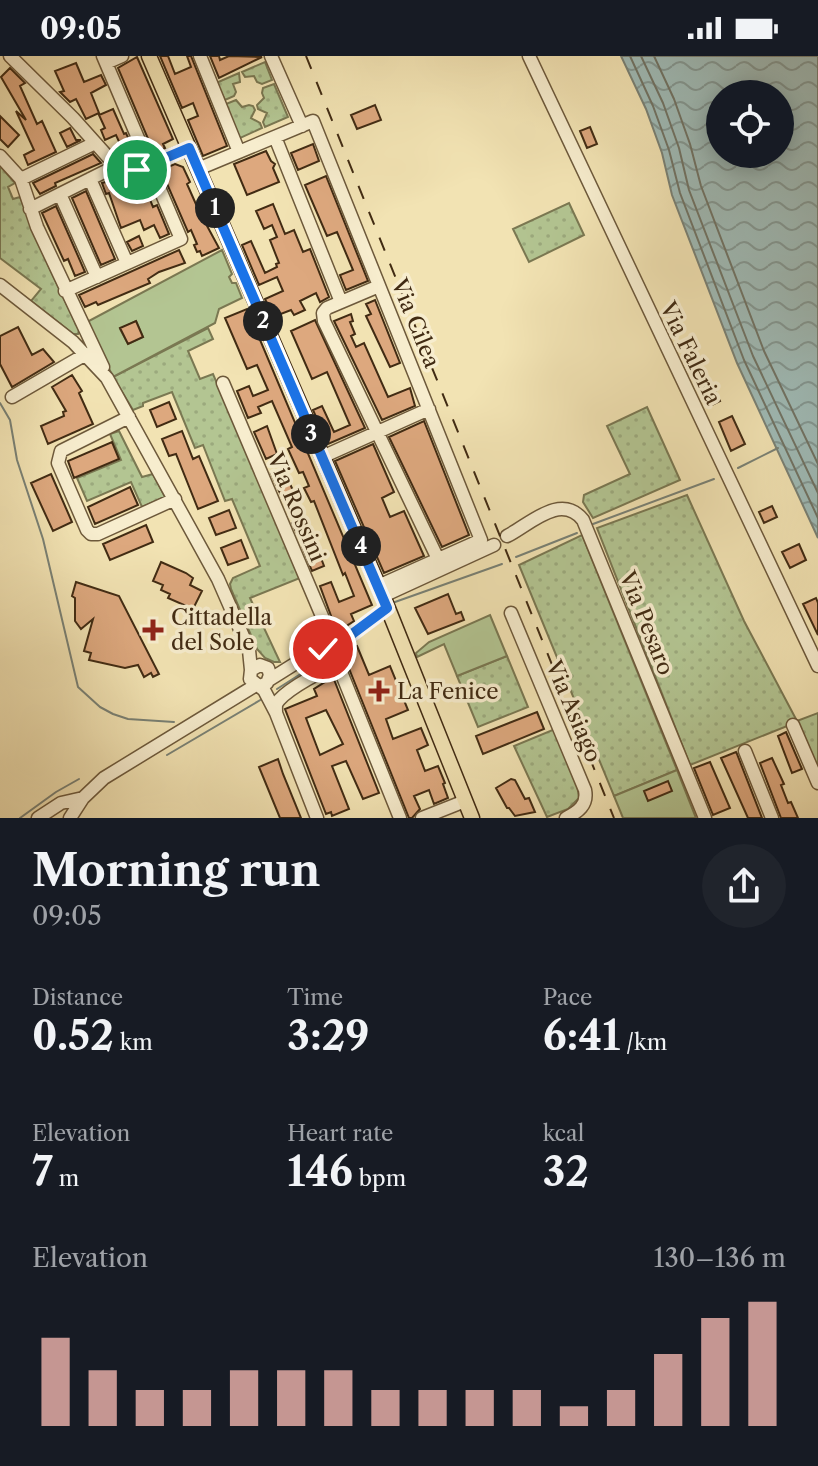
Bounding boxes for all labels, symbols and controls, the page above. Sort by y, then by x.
text: 09:05 [40,10,122,47]
map controls [706,80,794,168]
button: locate [706,80,794,168]
pin [103,136,171,204]
icon: arrive [115,148,159,192]
pin: 1 [195,188,235,228]
text: 1 [210,194,220,221]
street label: Via Cilea [385,274,446,372]
street label: Via Faleria [654,296,727,410]
pin: 2 [243,301,283,341]
text: 2 [257,307,270,334]
pin: 3 [291,414,331,454]
text: 3 [305,420,317,447]
street label: Via Rossini [261,448,332,566]
pin: 4 [341,526,381,566]
text: 4 [354,532,368,559]
street label: Via Pesaro [613,566,680,679]
place label: Cittadella del Sole [171,604,273,656]
pin [289,615,357,683]
marker: Cittadella del Sole [142,619,164,641]
icon: check [301,627,345,671]
street label: Via Asiago [540,655,607,766]
place label: La Fenice [397,678,499,705]
marker: La Fenice [368,680,390,702]
text: Morning run [32,843,321,897]
button: share [702,844,786,928]
text: 09:05 [32,900,102,932]
text: Distance [32,984,123,1011]
text: Time [287,984,343,1011]
text: Pace [543,984,592,1011]
text: 0.52 [32,1011,114,1060]
text: 3:29 [287,1011,369,1060]
text: 6:41 [543,1011,620,1060]
text: km [114,1029,153,1056]
text: /km [620,1029,667,1056]
text: Elevation [32,1120,130,1147]
text: Heart rate [287,1120,393,1147]
text: kcal [543,1120,584,1147]
text: 7 [32,1147,53,1196]
text: 146 [287,1147,353,1196]
text: 32 [543,1147,589,1196]
text: m [53,1165,79,1192]
text: bpm [353,1165,406,1192]
text: Elevation [32,1242,148,1274]
text: 130–136 m [654,1242,786,1274]

